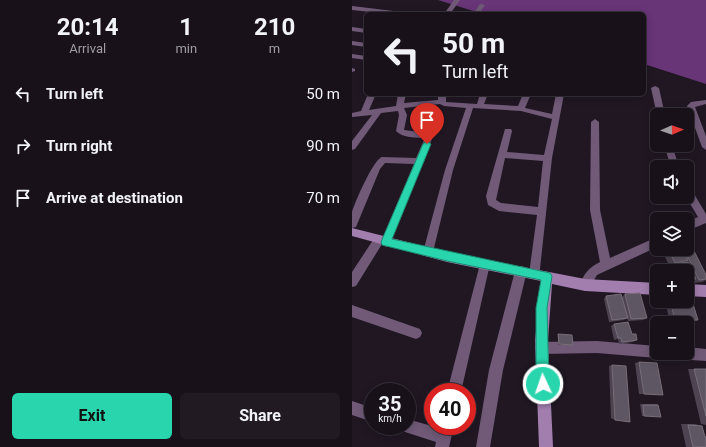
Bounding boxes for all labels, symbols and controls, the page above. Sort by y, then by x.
text: 20:14 [57,13,119,41]
text: 1 [179,13,193,41]
text: 210 [254,13,295,41]
text: 50 m [442,27,505,60]
icon: left [376,28,428,80]
text: Arrival [69,41,106,56]
text: min [175,41,197,56]
text: m [269,41,280,56]
text: Turn left [442,61,508,82]
icon: left [12,83,34,105]
text: Turn left [46,85,103,103]
text: 50 m [306,85,340,103]
pin [410,103,444,144]
north arrow [650,108,694,152]
map controls [650,108,694,360]
icon: arrive [416,109,438,131]
icon: right [12,135,34,157]
text: Turn right [46,137,112,155]
text: 90 m [306,137,340,155]
button: sound [650,160,694,204]
icon: arrive [12,187,34,209]
text: Arrive at destination [46,189,183,207]
text: 70 m [306,189,340,207]
button: layers [650,212,694,256]
button: + [650,264,694,308]
button: − [650,316,694,360]
position arrow [522,363,564,405]
speed limit sign: 40 [424,383,476,435]
text: 35 [379,392,401,416]
button: Exit [12,393,172,439]
button: Share [180,393,340,439]
text: km/h [378,413,402,424]

